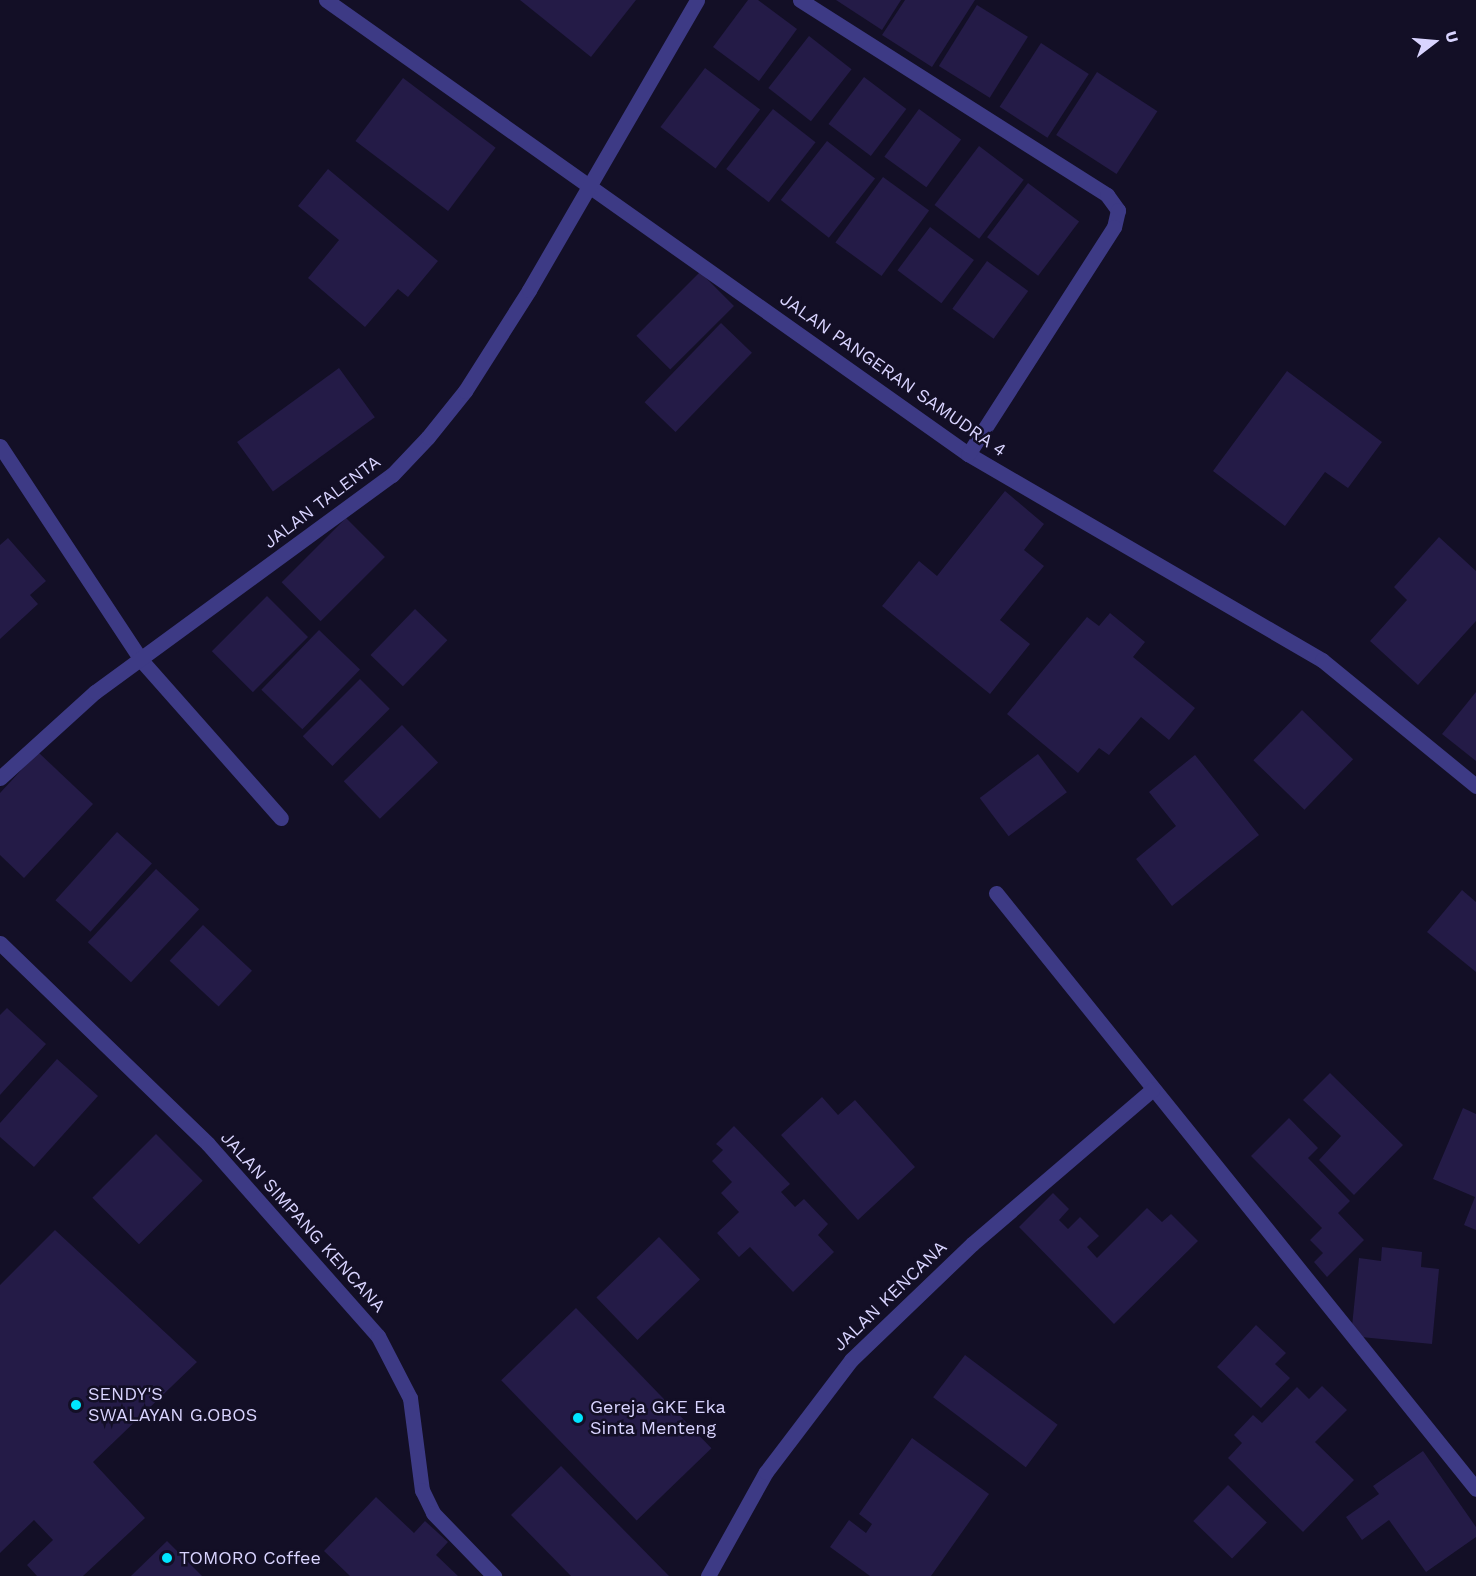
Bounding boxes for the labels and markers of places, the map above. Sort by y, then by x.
place label: SENDY'S SWALAYAN G.OBOS [88,1384,257,1426]
place label: Gereja GKE Eka Sinta Menteng [590,1397,726,1440]
marker: SENDY'S SWALAYAN G.OBOS [69,1398,83,1412]
marker: Gereja GKE Eka Sinta Menteng [571,1411,585,1425]
place label: TOMORO Coffee [179,1547,321,1569]
marker: TOMORO Coffee [160,1551,174,1565]

